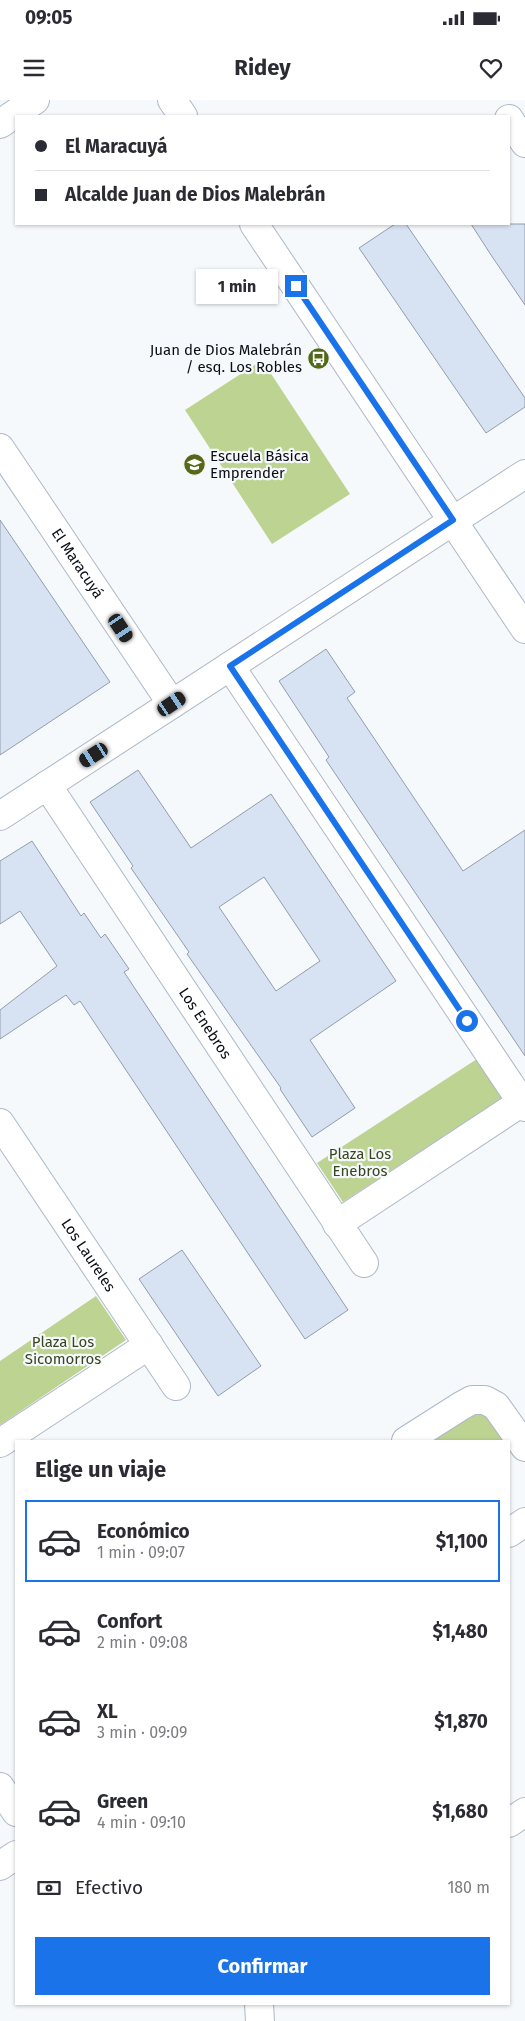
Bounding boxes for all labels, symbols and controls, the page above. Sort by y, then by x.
text: 09:05 [25,6,72,29]
icon: menu [20,54,48,82]
text: Ridey [234,54,291,81]
icon: heart [477,54,505,82]
text: El Maracuyá [65,135,167,158]
text: Alcalde Juan de Dios Malebrán [65,183,325,206]
callout: 1 min [196,268,278,304]
route end [285,275,307,297]
text: 1 min [218,277,256,296]
place label: Juan de Dios Malebrán / esq. Los Robles [150,341,302,376]
bus stop icon: Juan de Dios Malebrán / esq. Los Robles [306,347,330,371]
place label: Escuela Básica Emprender [210,447,309,482]
school or university icon: Escuela Básica Emprender [182,453,206,477]
street label: El Maracuyá [48,525,107,602]
car [106,611,135,645]
car [155,689,188,719]
car [77,741,110,769]
street label: Los Enebros [175,984,235,1062]
route start [456,1010,478,1032]
park label: Plaza Los Enebros [329,1145,391,1180]
street label: Los Laureles [58,1215,119,1295]
park label: Plaza Los Sicomorros [25,1333,101,1368]
text: Elige un viaje [35,1456,166,1483]
icon: car [37,1519,82,1564]
text: Económico [97,1520,190,1543]
text: $1,100 [436,1530,488,1553]
text: 1 min · 09:07 [97,1543,185,1562]
icon: car [37,1609,82,1654]
text: Confort [97,1610,162,1633]
text: $1,480 [432,1620,488,1643]
text: 2 min · 09:08 [97,1633,188,1652]
icon: car [37,1699,82,1744]
text: XL [97,1700,118,1723]
text: $1,870 [434,1710,488,1733]
text: 3 min · 09:09 [97,1723,187,1742]
icon: car [37,1789,82,1834]
text: Green [97,1790,148,1813]
text: $1,680 [432,1800,488,1823]
text: 4 min · 09:10 [97,1813,186,1832]
icon: cash [35,1874,63,1902]
text: Efectivo [75,1876,143,1899]
text: 180 m [447,1878,490,1897]
button: Confirmar [35,1937,490,1995]

